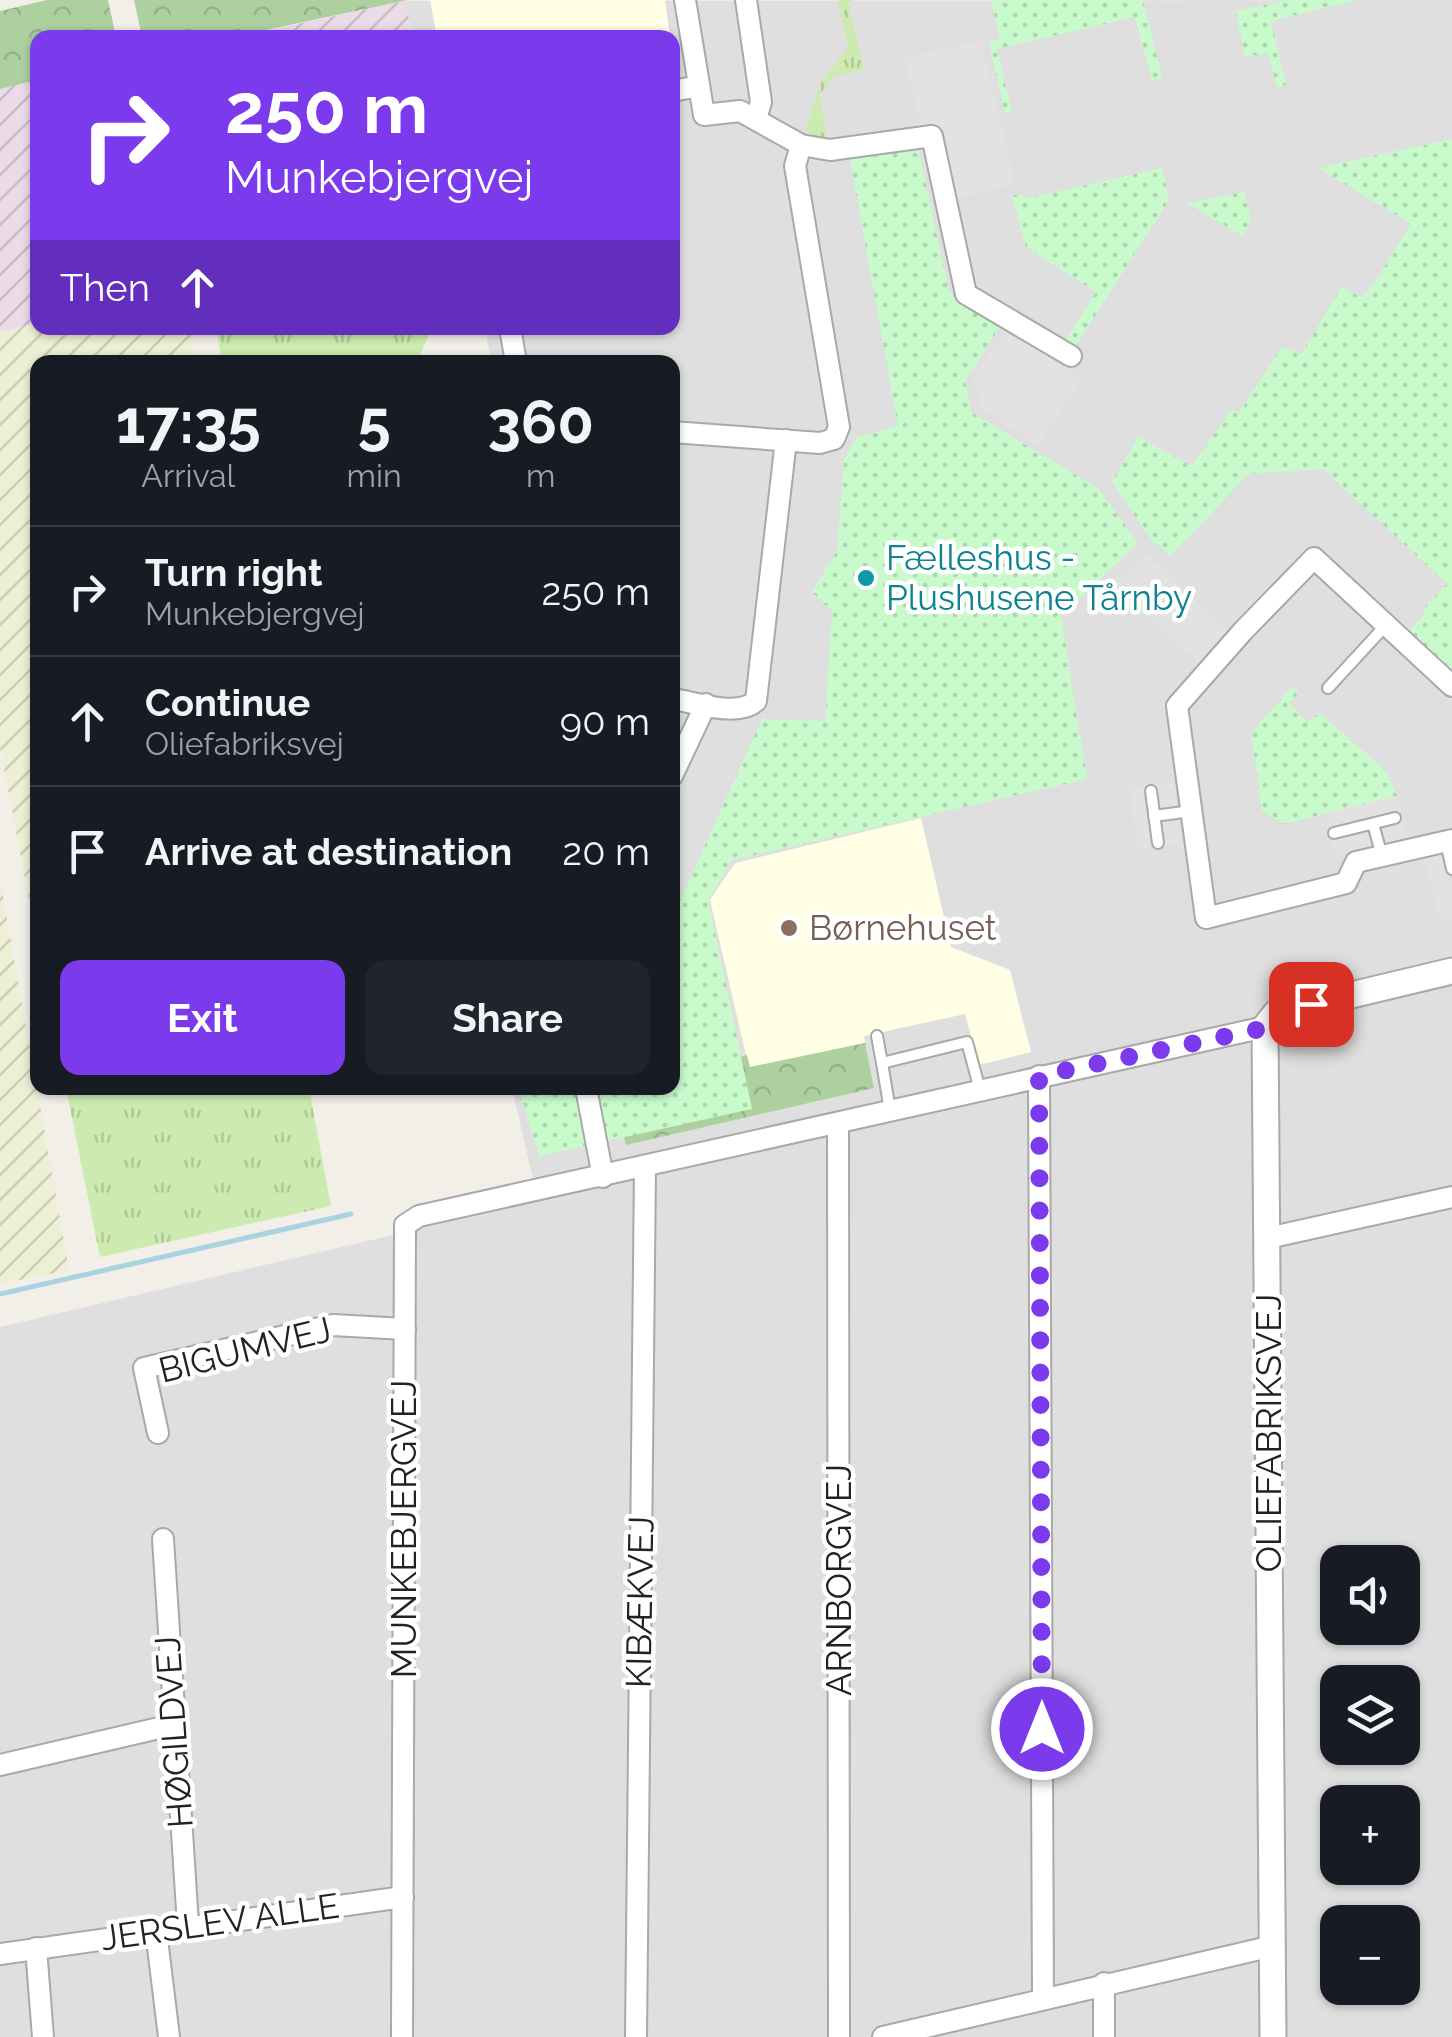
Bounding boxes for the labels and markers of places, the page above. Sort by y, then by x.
place label: Fælleshus - Plushusene Tårnby [886,537,1192,618]
marker: Fælleshus - Plushusene Tårnby [855,567,877,589]
place label: Børnehuset [809,907,997,948]
marker: Børnehuset [778,917,800,939]
pin [1269,962,1354,1047]

